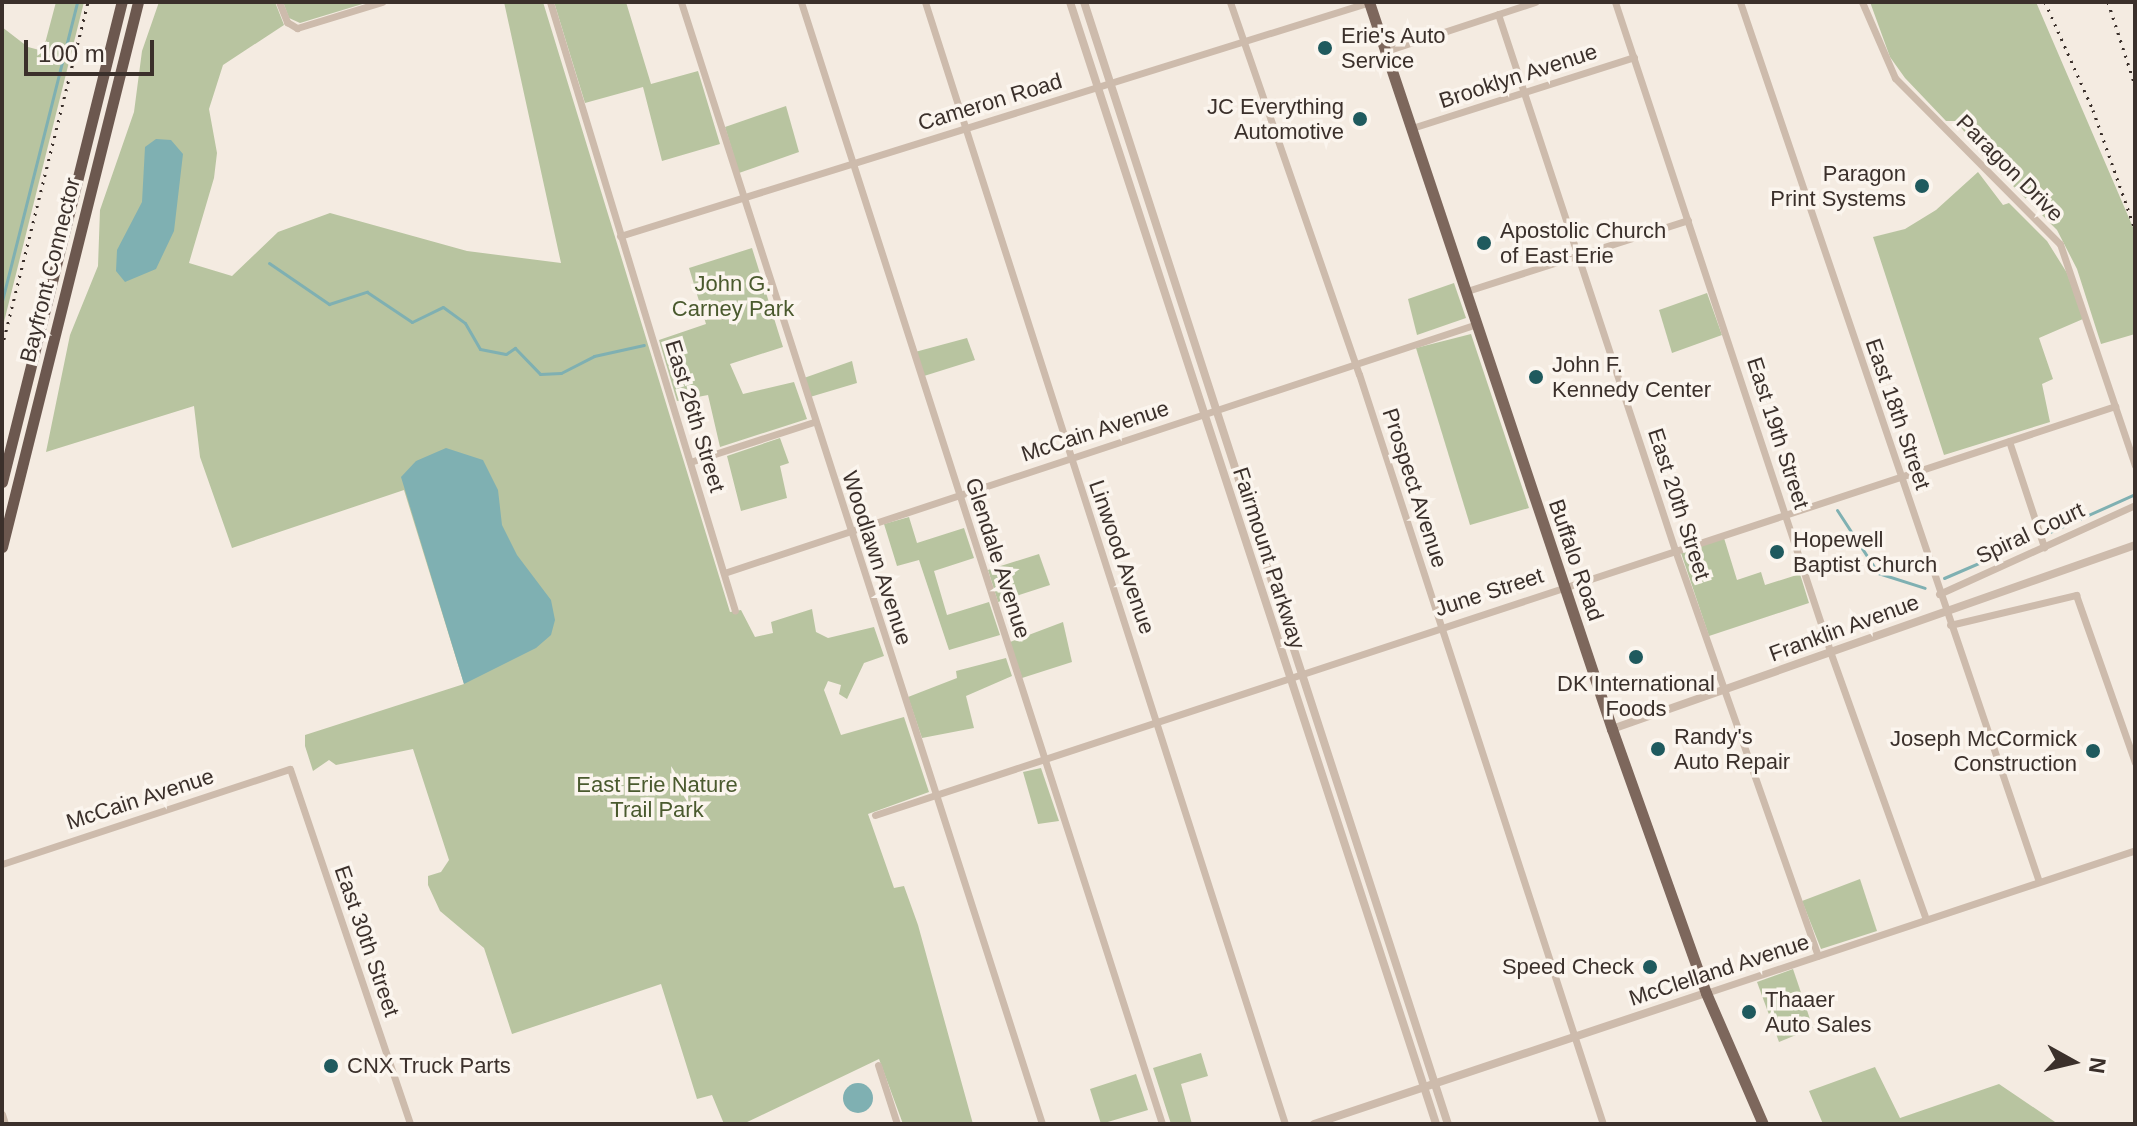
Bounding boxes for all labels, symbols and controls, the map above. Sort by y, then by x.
place label: Erie's Auto Service [1341,22,1447,74]
scale bar [28,24,158,74]
street label: Brooklyn Avenue [1435,38,1601,114]
marker: Erie's Auto Service [1316,39,1334,57]
text: 100 m [38,40,105,67]
street label: Cameron Road [915,68,1065,136]
place label: JC Everything Automotive [1207,93,1344,144]
street label: Paragon Drive [1951,109,2069,227]
marker: JC Everything Automotive [1351,110,1369,128]
place label: Paragon Print Systems [1770,160,1906,212]
street label: Bayfront Connector [14,175,86,365]
marker: Paragon Print Systems [1913,177,1931,195]
place label: Apostolic Church of East Erie [1500,217,1666,268]
marker: Apostolic Church of East Erie [1475,234,1493,252]
park label: John G. Carney Park [672,270,794,322]
street label: East 18th Street [1860,335,1936,493]
street label: East 26th Street [659,337,731,495]
place label: John F. Kennedy Center [1552,351,1711,402]
street label: East 19th Street [1741,354,1815,512]
marker: John F. Kennedy Center [1527,368,1545,386]
street label: McCain Avenue [1017,395,1173,467]
street label: Prospect Avenue [1377,404,1453,572]
street label: East 20th Street [1642,425,1716,583]
street label: Fairmount Parkway [1227,464,1311,652]
street label: Woodlawn Avenue [836,467,918,649]
street label: Glendale Avenue [959,474,1037,642]
street label: Linwood Avenue [1083,476,1161,638]
street label: Buffalo Road [1543,496,1609,624]
street label: Spiral Court [1972,496,2088,570]
place label: Hopewell Baptist Church [1793,526,1937,578]
marker: Hopewell Baptist Church [1768,543,1786,561]
street label: June Street [1431,562,1547,622]
street label: Franklin Avenue [1765,588,1923,668]
marker: DK International Foods [1627,648,1645,666]
place label: DK International Foods [1557,670,1715,722]
place label: Randy's Auto Repair [1674,723,1790,774]
place label: Joseph McCormick Construction [1890,725,2077,776]
marker: Randy's Auto Repair [1649,740,1667,758]
marker: Joseph McCormick Construction [2084,742,2102,760]
street label: McCain Avenue [62,763,218,835]
park label: East Erie Nature Trail Park [576,771,738,822]
street label: East 30th Street [329,862,405,1020]
street label: McClelland Avenue [1625,928,1813,1012]
place label: Speed Check [1502,954,1634,980]
marker: Speed Check [1641,958,1659,976]
place label: Thaaer Auto Sales [1765,986,1871,1038]
marker: Thaaer Auto Sales [1740,1003,1758,1021]
north arrow [2033,1022,2113,1102]
place label: CNX Truck Parts [347,1053,511,1079]
text: N [2084,1056,2111,1075]
marker: CNX Truck Parts [322,1057,340,1075]

